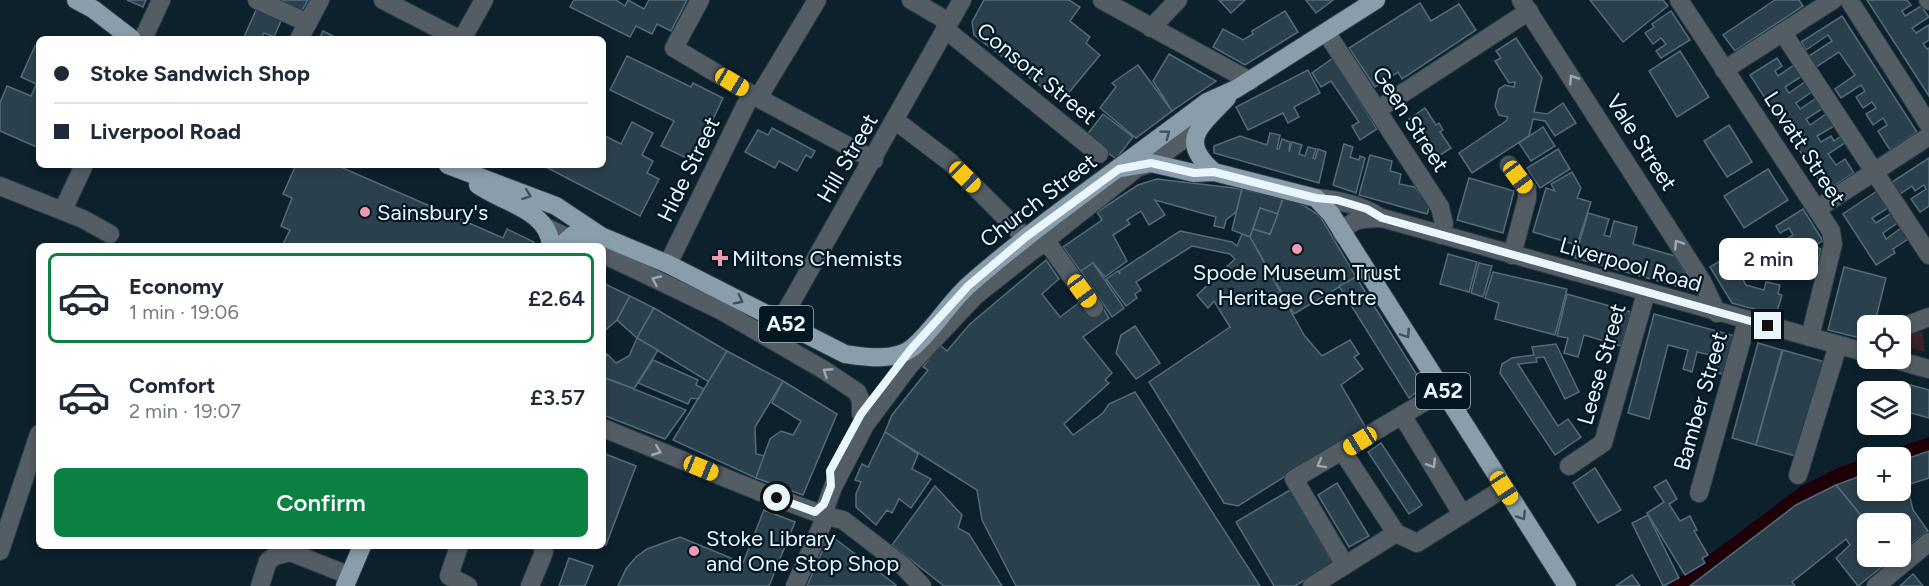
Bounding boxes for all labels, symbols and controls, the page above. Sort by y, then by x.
street label: Consort Street [971,17,1102,130]
text: Stoke Sandwich Shop [90,60,310,87]
street label: Geen Street [1367,62,1455,177]
car [712,65,752,99]
one-way arrow [1569,75,1580,86]
street label: Lovatt Street [1758,86,1851,210]
street label: Vale Street [1600,89,1683,196]
street label: Hill Street [811,109,884,208]
street label: Hide Street [651,112,725,226]
text: Liverpool Road [90,118,241,145]
one-way arrow [1159,130,1170,141]
street label: Church Street [975,148,1102,253]
car [1500,157,1536,197]
car [946,158,984,196]
one-way arrow [520,188,531,200]
place label: Sainsbury's [377,199,488,226]
marker: Sainsbury's [358,205,372,219]
street label: Liverpool Road [1557,231,1705,298]
one-way arrow [1674,239,1685,250]
callout: 2 min [1718,239,1818,281]
marker: Spode Museum Trust Heritage Centre [1290,242,1304,256]
place label: Miltons Chemists [732,245,902,272]
text: 2 min [1744,247,1793,271]
marker: Miltons Chemists [713,251,727,265]
place label: Spode Museum Trust Heritage Centre [1193,259,1401,311]
icon: car [57,271,111,325]
car [1064,271,1100,311]
text: Economy [129,273,224,300]
one-way arrow [652,275,663,287]
text: £2.64 [528,285,585,312]
one-way arrow [732,293,743,305]
text: 1 min · 19:06 [129,300,239,324]
street label: Leese Street [1571,300,1632,428]
road number: A52 [759,306,813,342]
route end [1754,312,1781,339]
map controls [1857,315,1911,567]
button: locate [1857,315,1911,369]
one-way arrow [1399,327,1410,338]
street label: Bamber Street [1668,329,1733,473]
one-way arrow [823,369,834,380]
icon: car [57,370,111,424]
text: Comfort [129,372,215,399]
road number: A52 [1416,373,1470,409]
button: layers [1857,381,1911,435]
text: £3.57 [530,384,585,411]
text: 2 min · 19:07 [129,399,241,423]
car [1340,424,1380,458]
one-way arrow [651,444,662,456]
button: + [1857,447,1911,501]
car [681,453,721,483]
one-way arrow [1316,457,1327,469]
one-way arrow [1424,458,1436,468]
button: Confirm [54,468,588,537]
car [1487,468,1521,508]
route start [763,484,790,511]
one-way arrow [1515,510,1527,520]
button: − [1857,513,1911,567]
place label: Stoke Library and One Stop Shop [706,525,899,577]
marker: Stoke Library and One Stop Shop [687,544,701,558]

